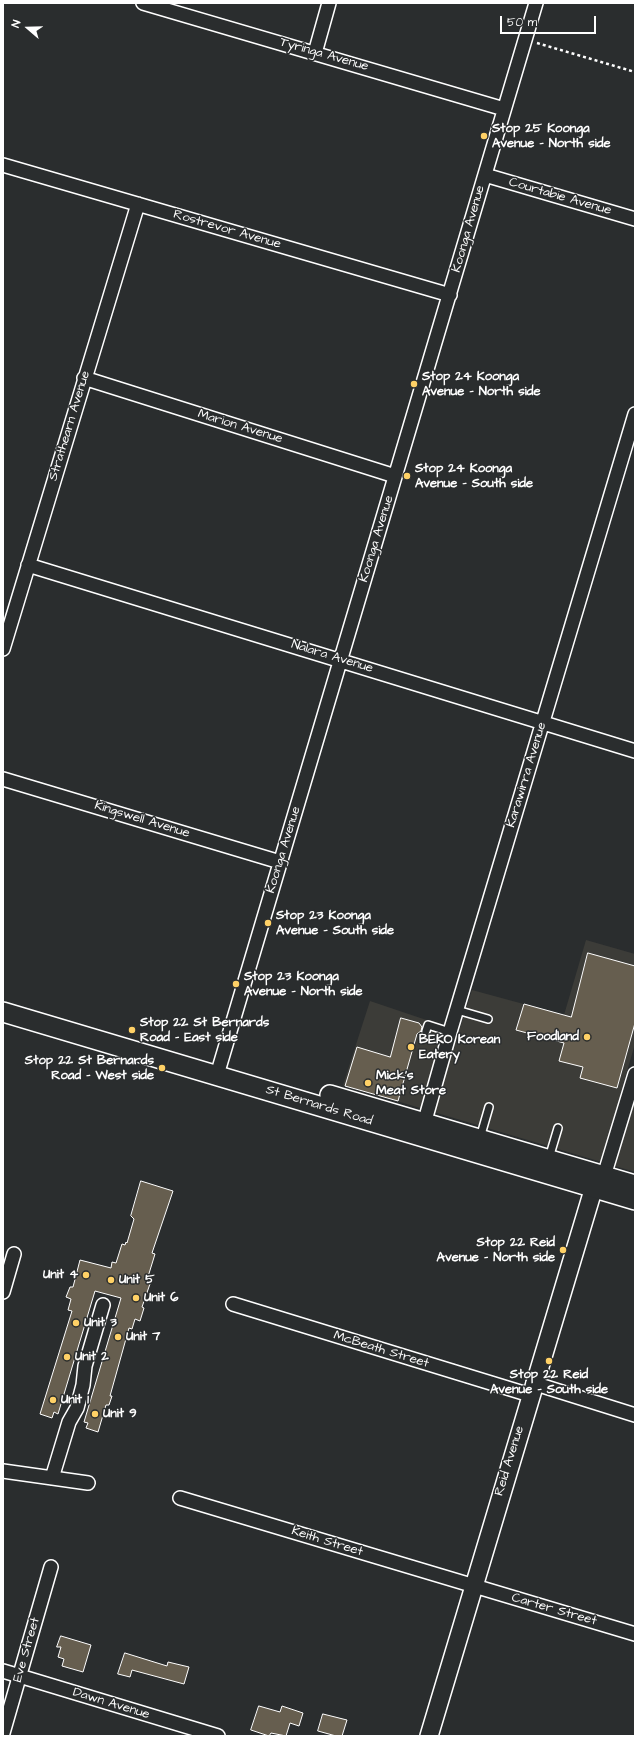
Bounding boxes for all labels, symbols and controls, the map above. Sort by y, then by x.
north arrow [8,8,48,48]
scale bar [502,8,598,34]
text: 50 m [507,14,537,31]
text: N [8,18,24,30]
street label: Tyringa Avenue [278,35,370,75]
place label: Stop 25 Koonga Avenue - North side [492,121,610,152]
marker: Stop 25 Koonga Avenue - North side [479,131,489,141]
street label: Courtabie Avenue [507,175,613,219]
street label: Koonga Avenue [449,184,489,274]
street label: Rostrevor Avenue [171,207,283,253]
street label: Strathearn Avenue [46,369,94,483]
place label: Stop 24 Koonga Avenue - North side [422,369,540,400]
marker: Stop 24 Koonga Avenue - North side [409,379,419,389]
street label: Marion Avenue [196,407,284,447]
place label: Stop 24 Koonga Avenue - South side [415,461,533,492]
marker: Stop 24 Koonga Avenue - South side [402,471,412,481]
street label: Koonga Avenue [356,494,398,584]
street label: Nalara Avenue [289,637,375,677]
street label: Karawirra Avenue [504,721,550,829]
street label: Kingswell Avenue [93,798,191,842]
street label: Koonga Avenue [263,805,305,895]
place label: Stop 23 Koonga Avenue - South side [276,908,394,939]
marker: Stop 23 Koonga Avenue - South side [263,918,273,928]
place label: Stop 23 Koonga Avenue - North side [244,969,362,1000]
marker: Stop 23 Koonga Avenue - North side [231,979,241,989]
place label: Stop 22 St Bernards Road - East side [140,1015,269,1046]
marker: Stop 22 St Bernards Road - East side [127,1025,137,1035]
place label: Foodland [527,1029,579,1045]
place label: BEKO Korean Eatery [419,1032,500,1063]
marker: Foodland [582,1032,592,1042]
marker: BEKO Korean Eatery [406,1042,416,1052]
place label: Stop 22 St Bernards Road - West side [25,1053,154,1084]
marker: Stop 22 St Bernards Road - West side [157,1063,167,1073]
place label: Mick's Meat Store [376,1068,446,1099]
marker: Mick's Meat Store [363,1078,373,1088]
street label: St Bernards Road [264,1082,374,1130]
place label: Stop 22 Reid Avenue - North side [437,1235,555,1266]
marker: Stop 22 Reid Avenue - North side [558,1245,568,1255]
place label: Unit 4 [43,1267,78,1283]
marker: Unit 4 [81,1270,91,1280]
place label: Unit 5 [119,1272,154,1288]
marker: Unit 5 [106,1275,116,1285]
place label: Unit 6 [144,1290,178,1306]
marker: Unit 6 [131,1293,141,1303]
place label: Unit 3 [84,1315,117,1331]
marker: Unit 3 [71,1318,81,1328]
street label: McBeath Street [331,1328,431,1372]
place label: Unit 7 [126,1329,160,1345]
marker: Unit 7 [113,1332,123,1342]
place label: Unit 2 [75,1349,109,1365]
marker: Unit 2 [62,1352,72,1362]
marker: Stop 22 Reid Avenue - South side [544,1356,554,1366]
place label: Stop 22 Reid Avenue - South side [490,1367,608,1398]
place label: Unit 1 [61,1392,89,1408]
marker: Unit 1 [48,1395,58,1405]
place label: Unit 9 [103,1406,137,1422]
marker: Unit 9 [90,1409,100,1419]
street label: Reid Avenue [492,1424,528,1498]
street label: Keith Street [289,1524,365,1560]
street label: Carter Street [510,1590,598,1630]
street label: Eve Street [10,1616,44,1684]
street label: Dawn Avenue [71,1685,151,1723]

